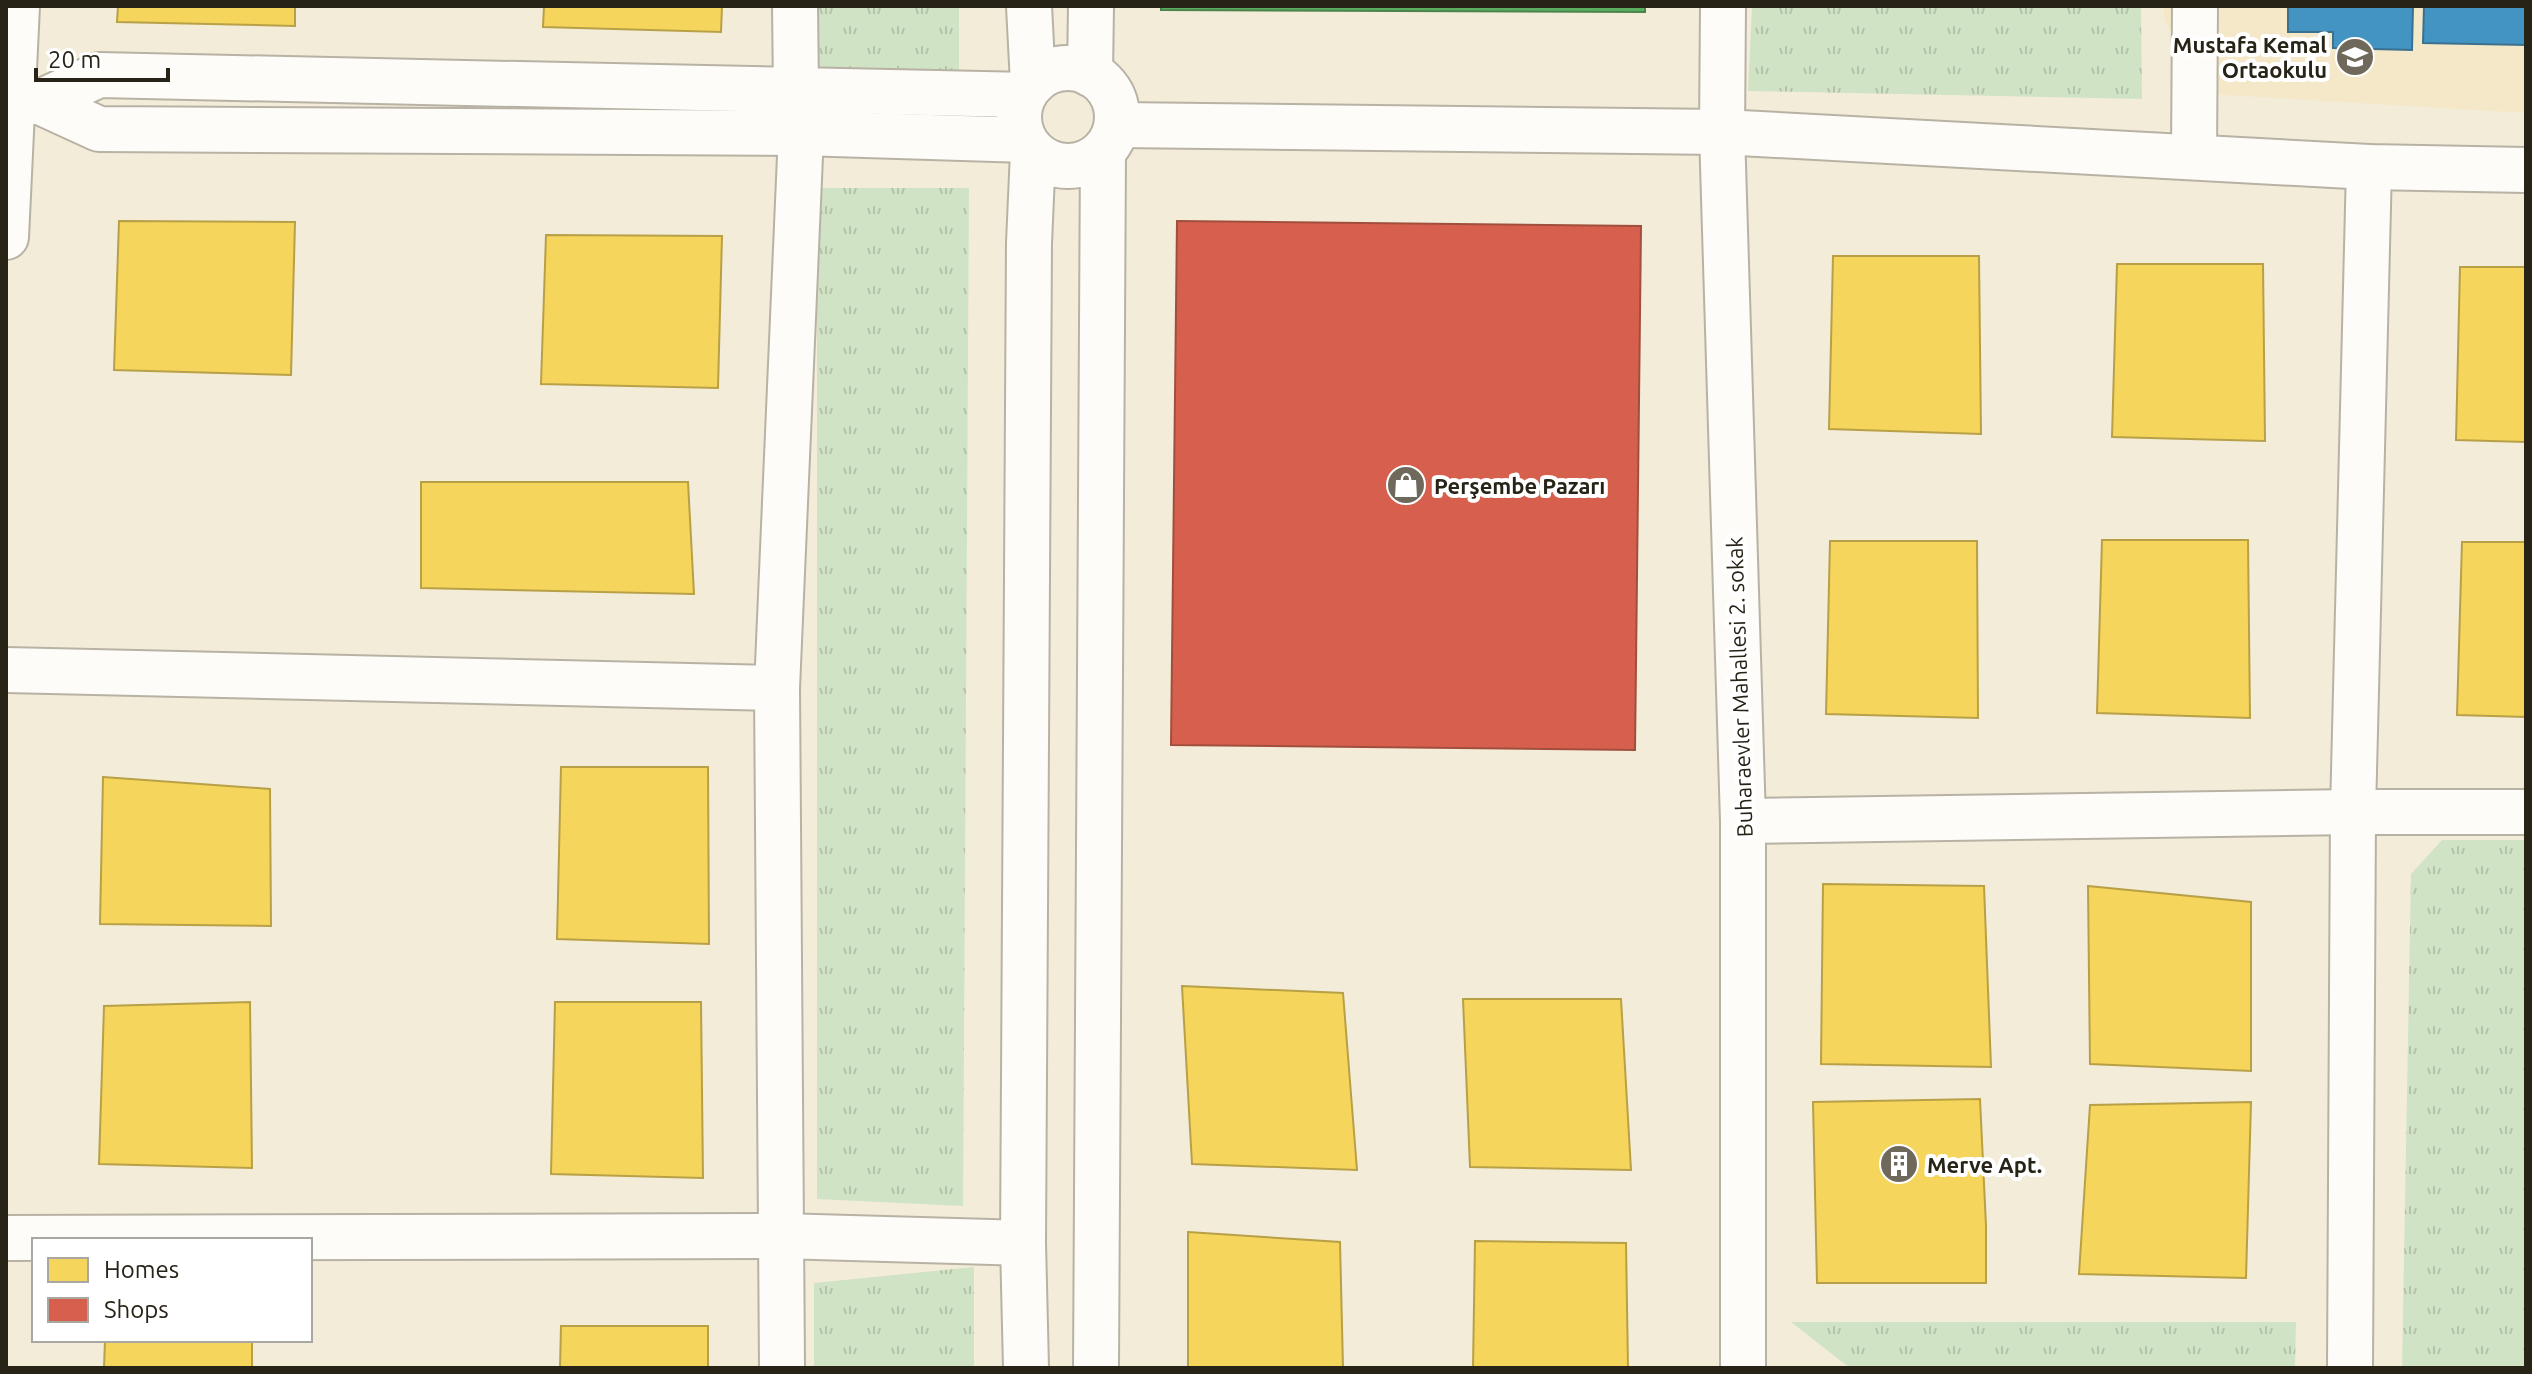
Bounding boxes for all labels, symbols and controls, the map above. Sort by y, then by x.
scale bar [36,32,168,82]
place label: Mustafa Kemal Ortaokulu [2173,32,2327,82]
school or university icon: Mustafa Kemal Ortaokulu [2334,36,2376,78]
text: 20 m [48,46,101,73]
shop icon: Perşembe Pazarı [1385,464,1427,506]
place label: Perşembe Pazarı [1434,473,1606,499]
street label: Buharaevler Mahallesi 2. sokak [1721,536,1757,838]
building icon: Merve Apt. [1878,1143,1920,1185]
place label: Merve Apt. [1927,1152,2042,1177]
legend [32,1238,312,1342]
text: Homes [104,1256,179,1283]
text: Shops [104,1296,169,1323]

